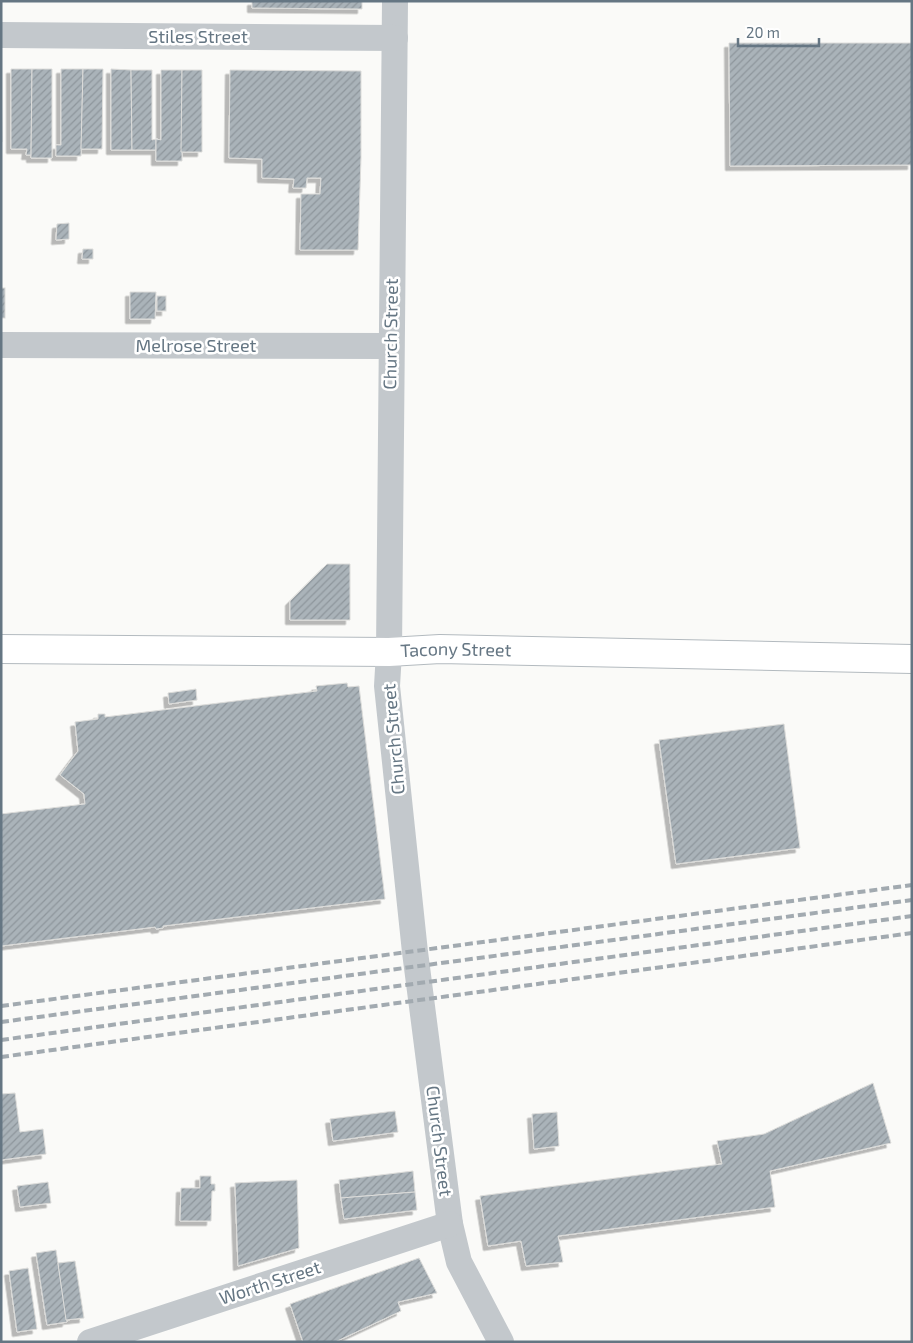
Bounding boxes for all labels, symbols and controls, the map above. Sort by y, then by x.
scale bar [738,15,819,47]
text: 20 m [746,23,780,41]
street label: Stiles Street [148,25,248,47]
street label: Church Street [378,278,402,390]
street label: Melrose Street [136,334,257,356]
street label: Tacony Street [400,637,512,661]
street label: Church Street [377,683,409,795]
street label: Church Street [422,1084,458,1198]
street label: Worth Street [216,1255,323,1309]

